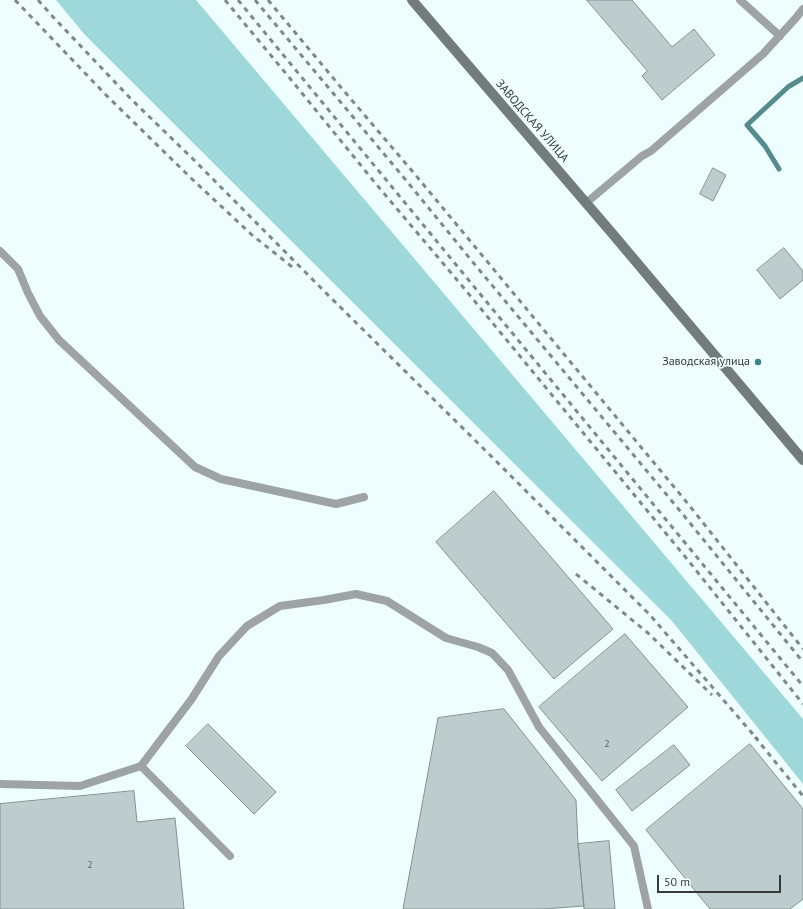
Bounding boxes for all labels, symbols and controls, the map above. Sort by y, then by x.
street label: ЗАВОДСКАЯ УЛИЦА [492,77,572,165]
place label: Заводская улица [662,355,750,369]
marker: Заводская улица [753,357,763,367]
house number: 2 [604,738,610,750]
house number: 2 [87,859,93,871]
scale bar [659,867,783,893]
text: 50 m [664,874,690,889]

